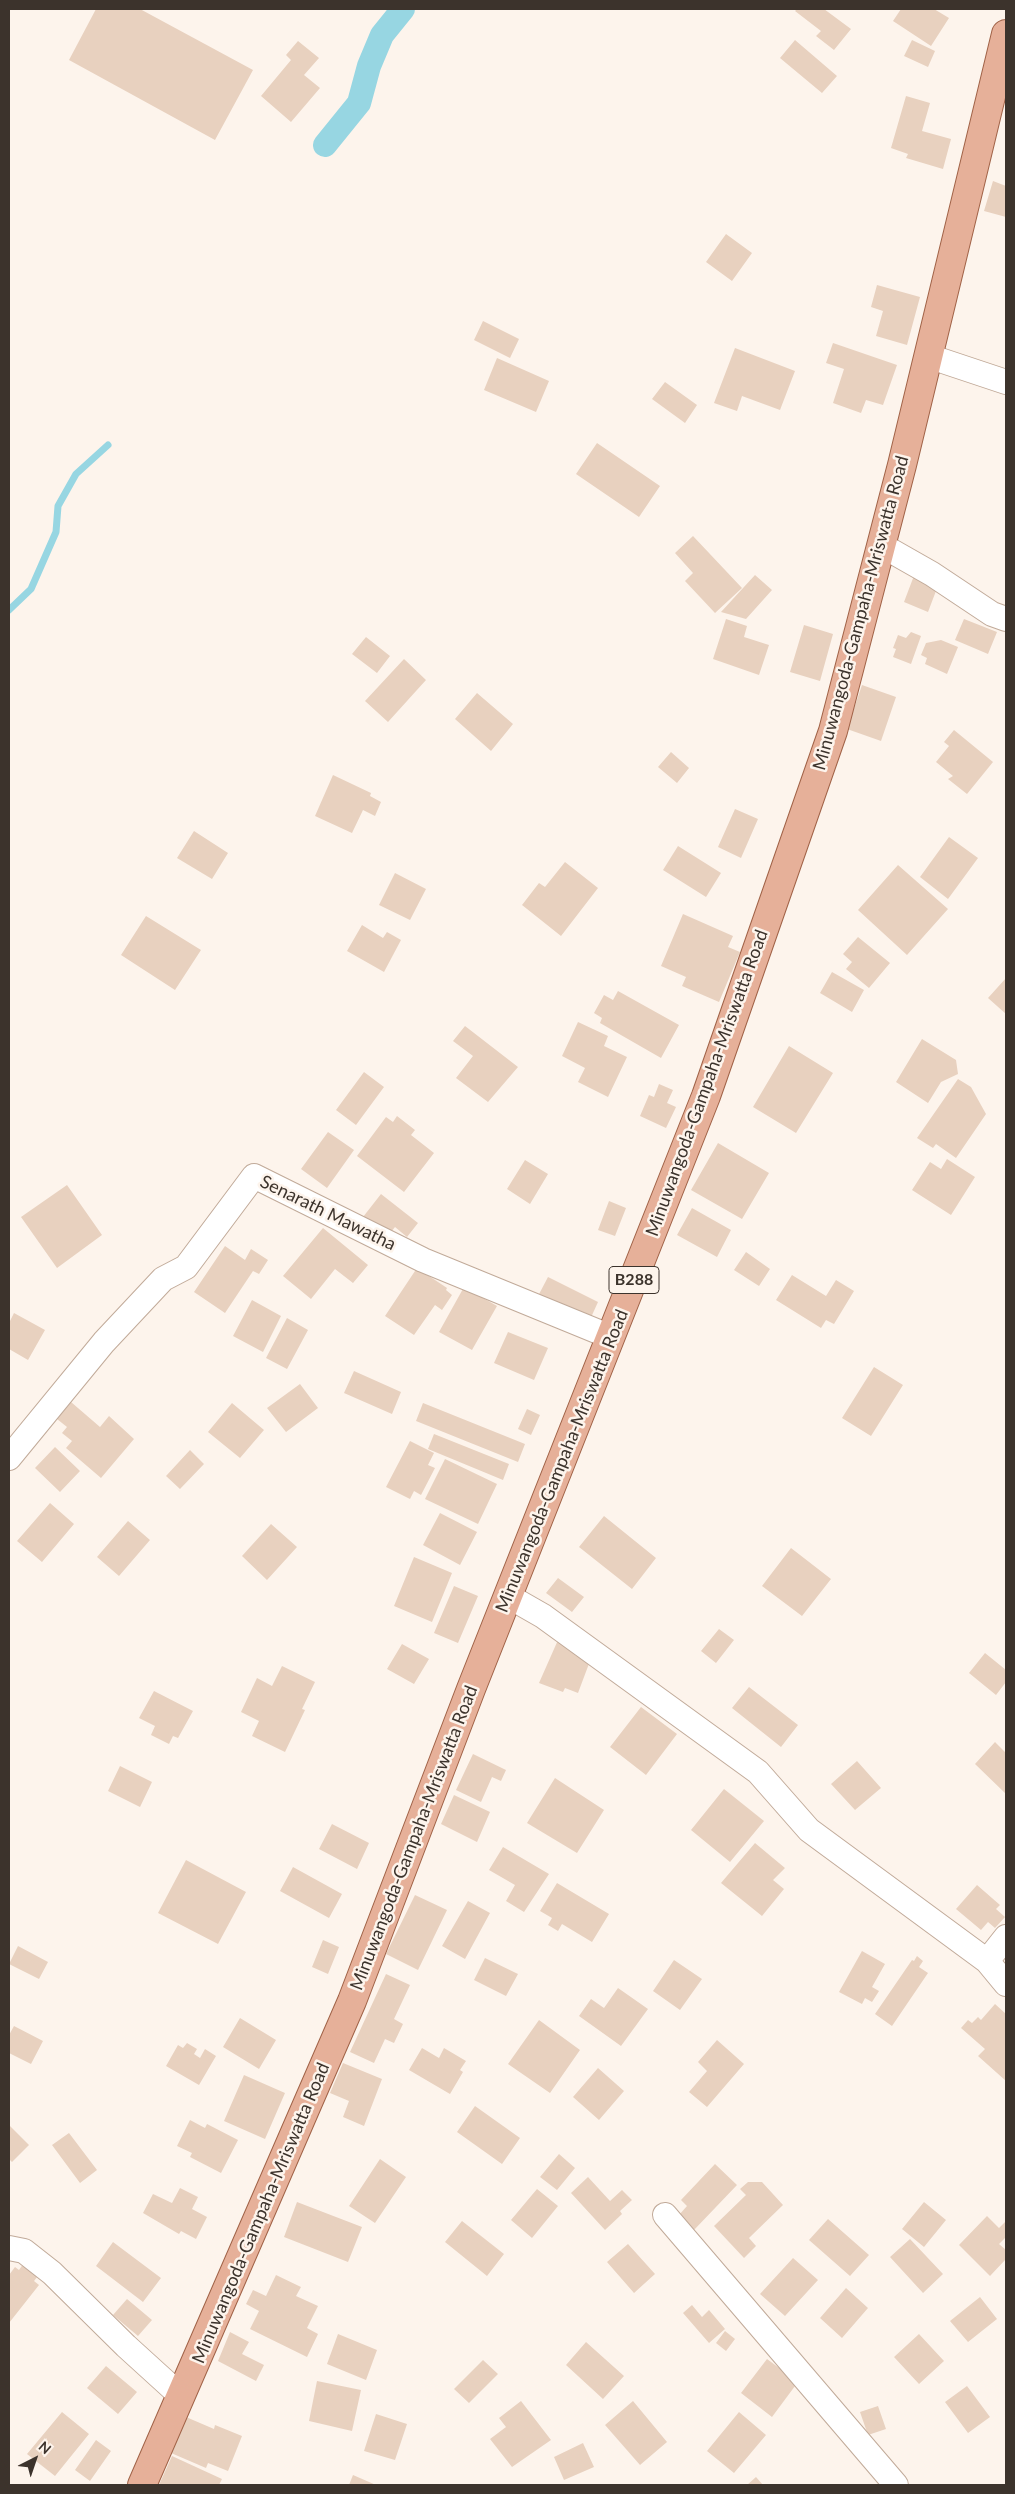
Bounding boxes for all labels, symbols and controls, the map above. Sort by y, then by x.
street label: Minuwangoda-Gampaha-Mriswatta Road [809,453,913,773]
street label: Minuwangoda-Gampaha-Mriswatta Road [641,927,773,1239]
street label: Senarath Mawatha [257,1171,399,1255]
road number: B288 [609,1266,659,1294]
street label: Minuwangoda-Gampaha-Mriswatta Road [491,1306,633,1616]
street label: Minuwangoda-Gampaha-Mriswatta Road [346,1683,482,1993]
street label: Minuwangoda-Gampaha-Mriswatta Road [188,2059,334,2367]
north arrow [10,2434,60,2484]
text: N [36,2437,55,2457]

